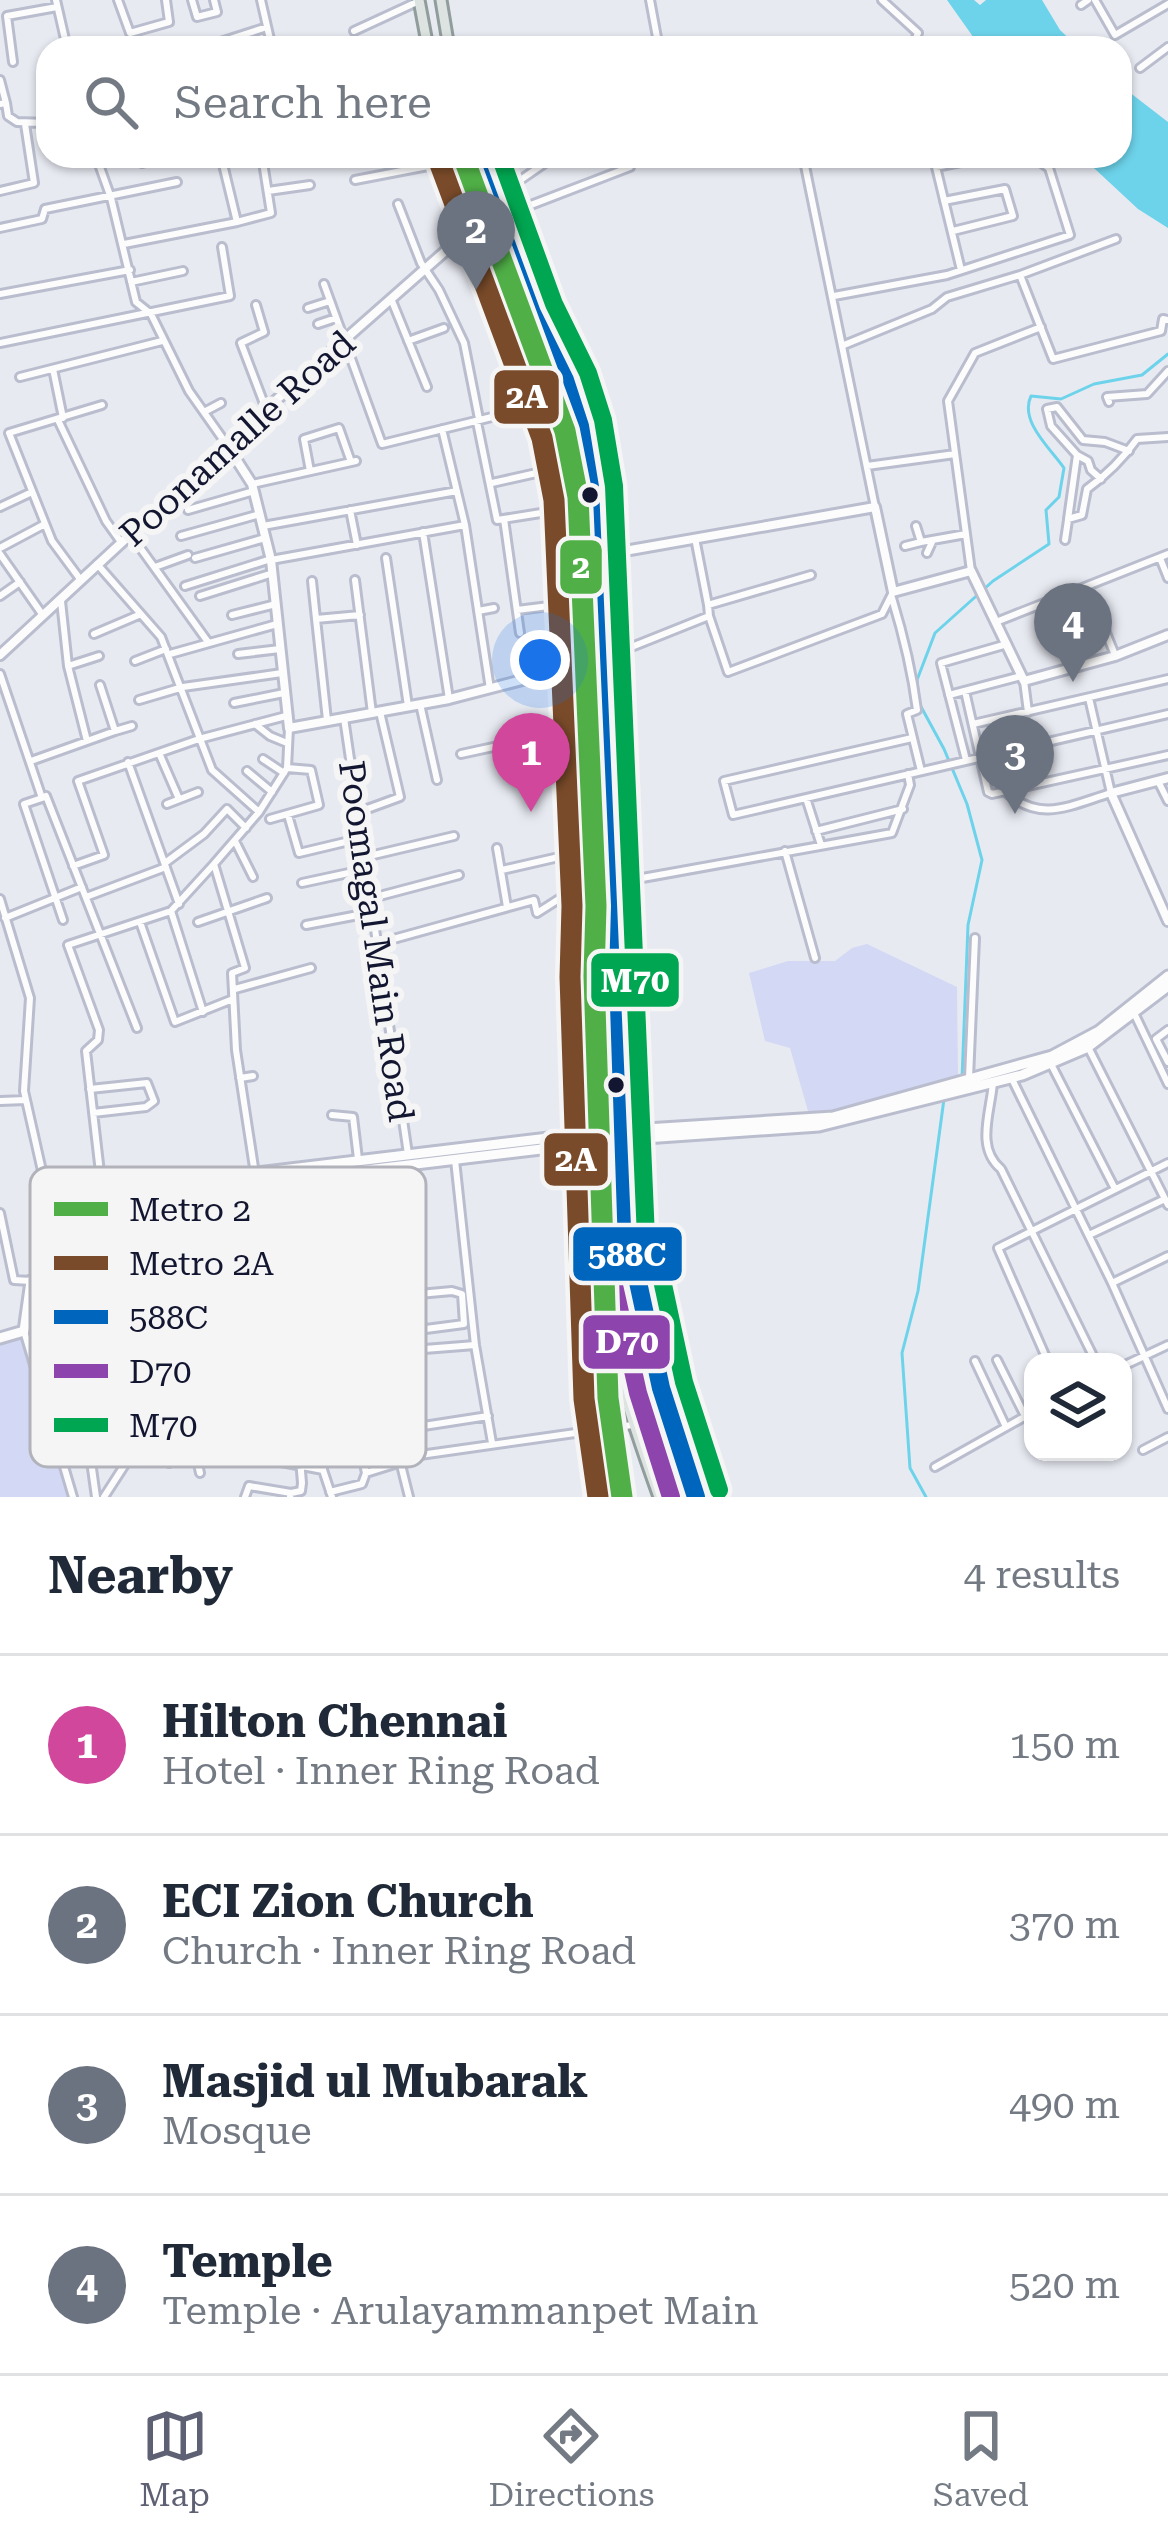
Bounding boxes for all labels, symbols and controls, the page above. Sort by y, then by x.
search box [36,36,1132,168]
icon: search [78,69,144,135]
text: Search here [174,76,432,129]
pin: 2 [437,191,515,290]
street label: Poonamalle Road [112,322,364,555]
line badge: 2A [492,368,561,426]
text: 2A [506,377,548,416]
unlabelled marker [579,484,601,506]
line badge: 2 [558,538,604,596]
text: 2 [572,547,590,586]
pin: 4 [1034,583,1112,682]
your location [510,630,570,690]
pin: 1 [492,713,570,812]
pin: 3 [976,715,1054,814]
street label: Poomagal Main Road [330,758,422,1124]
line badge: M70 [589,951,681,1009]
text: M70 [601,961,669,1000]
unlabelled marker [605,1074,627,1096]
line badge: 2A [542,1131,610,1188]
text: 2A [555,1140,597,1179]
legend [30,1167,426,1467]
text: Metro 2 [129,1190,251,1229]
line badge: 588C [571,1225,684,1283]
text: 588C [588,1235,666,1274]
text: Metro 2A [129,1244,274,1283]
text: 588C [129,1298,208,1337]
line badge: D70 [581,1313,672,1371]
text: D70 [595,1322,659,1361]
text: D70 [129,1352,191,1391]
map controls [1024,1353,1132,1461]
button: layers [1024,1353,1132,1461]
text: M70 [129,1406,197,1445]
text: Nearby [48,1546,233,1605]
text: 4 results [963,1552,1120,1598]
text: Hilton Chennai [162,1695,507,1748]
text: 1 [76,1722,98,1768]
text: 150 m [1009,1722,1120,1768]
text: Hotel · Inner Ring Road [162,1748,600,1794]
text: ECI Zion Church [162,1875,534,1928]
text: 2 [76,1902,98,1948]
text: 370 m [1009,1902,1120,1948]
text: Church · Inner Ring Road [162,1928,636,1974]
text: Masjid ul Mubarak [162,2055,588,2108]
text: 3 [76,2082,98,2128]
text: 490 m [1009,2082,1120,2128]
text: Mosque [162,2108,312,2154]
text: Temple [162,2235,333,2288]
text: 4 [76,2262,98,2308]
text: 520 m [1009,2262,1120,2308]
text: Temple · Arulayammanpet Main [162,2288,759,2334]
tab: Map [139,2403,210,2514]
tab: Directions [488,2403,654,2514]
tab: Saved [933,2403,1029,2514]

